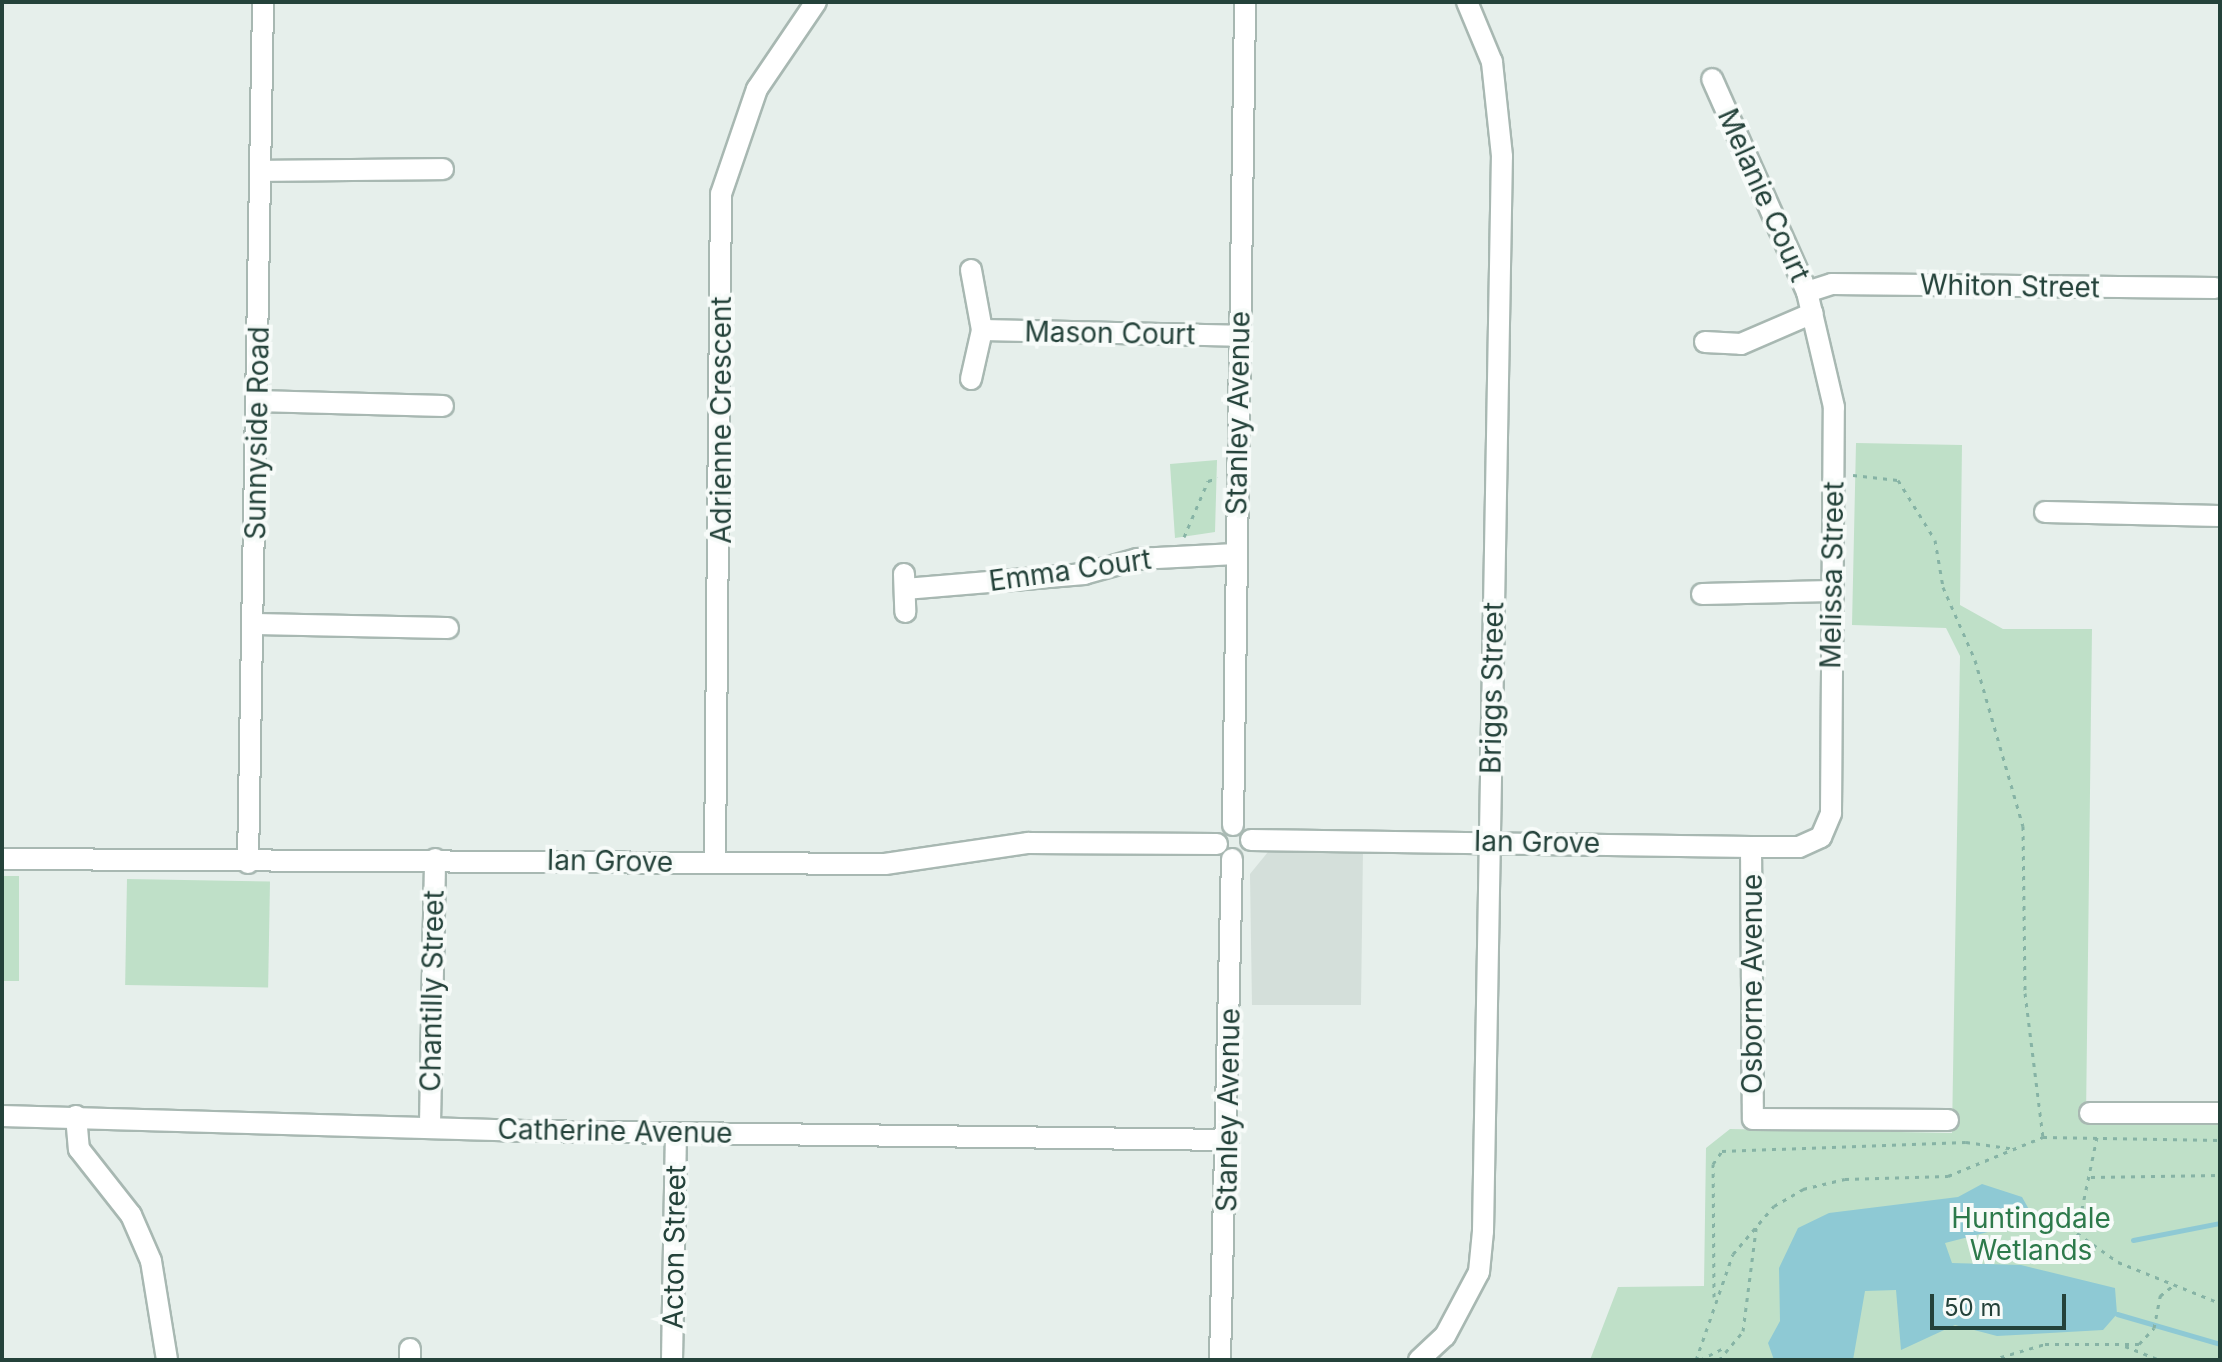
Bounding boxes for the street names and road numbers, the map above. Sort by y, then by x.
street label: Melanie Court [1711,103,1817,287]
street label: Whiton Street [1920,268,2100,304]
street label: Adrienne Crescent [704,296,738,544]
street label: Stanley Avenue [1219,311,1257,515]
street label: Mason Court [1024,315,1196,351]
street label: Sunnyside Road [238,326,276,540]
street label: Melissa Street [1814,481,1850,669]
street label: Emma Court [987,542,1153,598]
street label: Briggs Street [1474,602,1510,774]
street label: Ian Grove [1474,824,1600,860]
street label: Ian Grove [547,843,673,879]
street label: Osborne Avenue [1735,874,1769,1094]
street label: Chantilly Street [413,890,451,1092]
street label: Stanley Avenue [1209,1008,1247,1212]
street label: Catherine Avenue [497,1112,733,1150]
street label: Acton Street [656,1165,692,1329]

